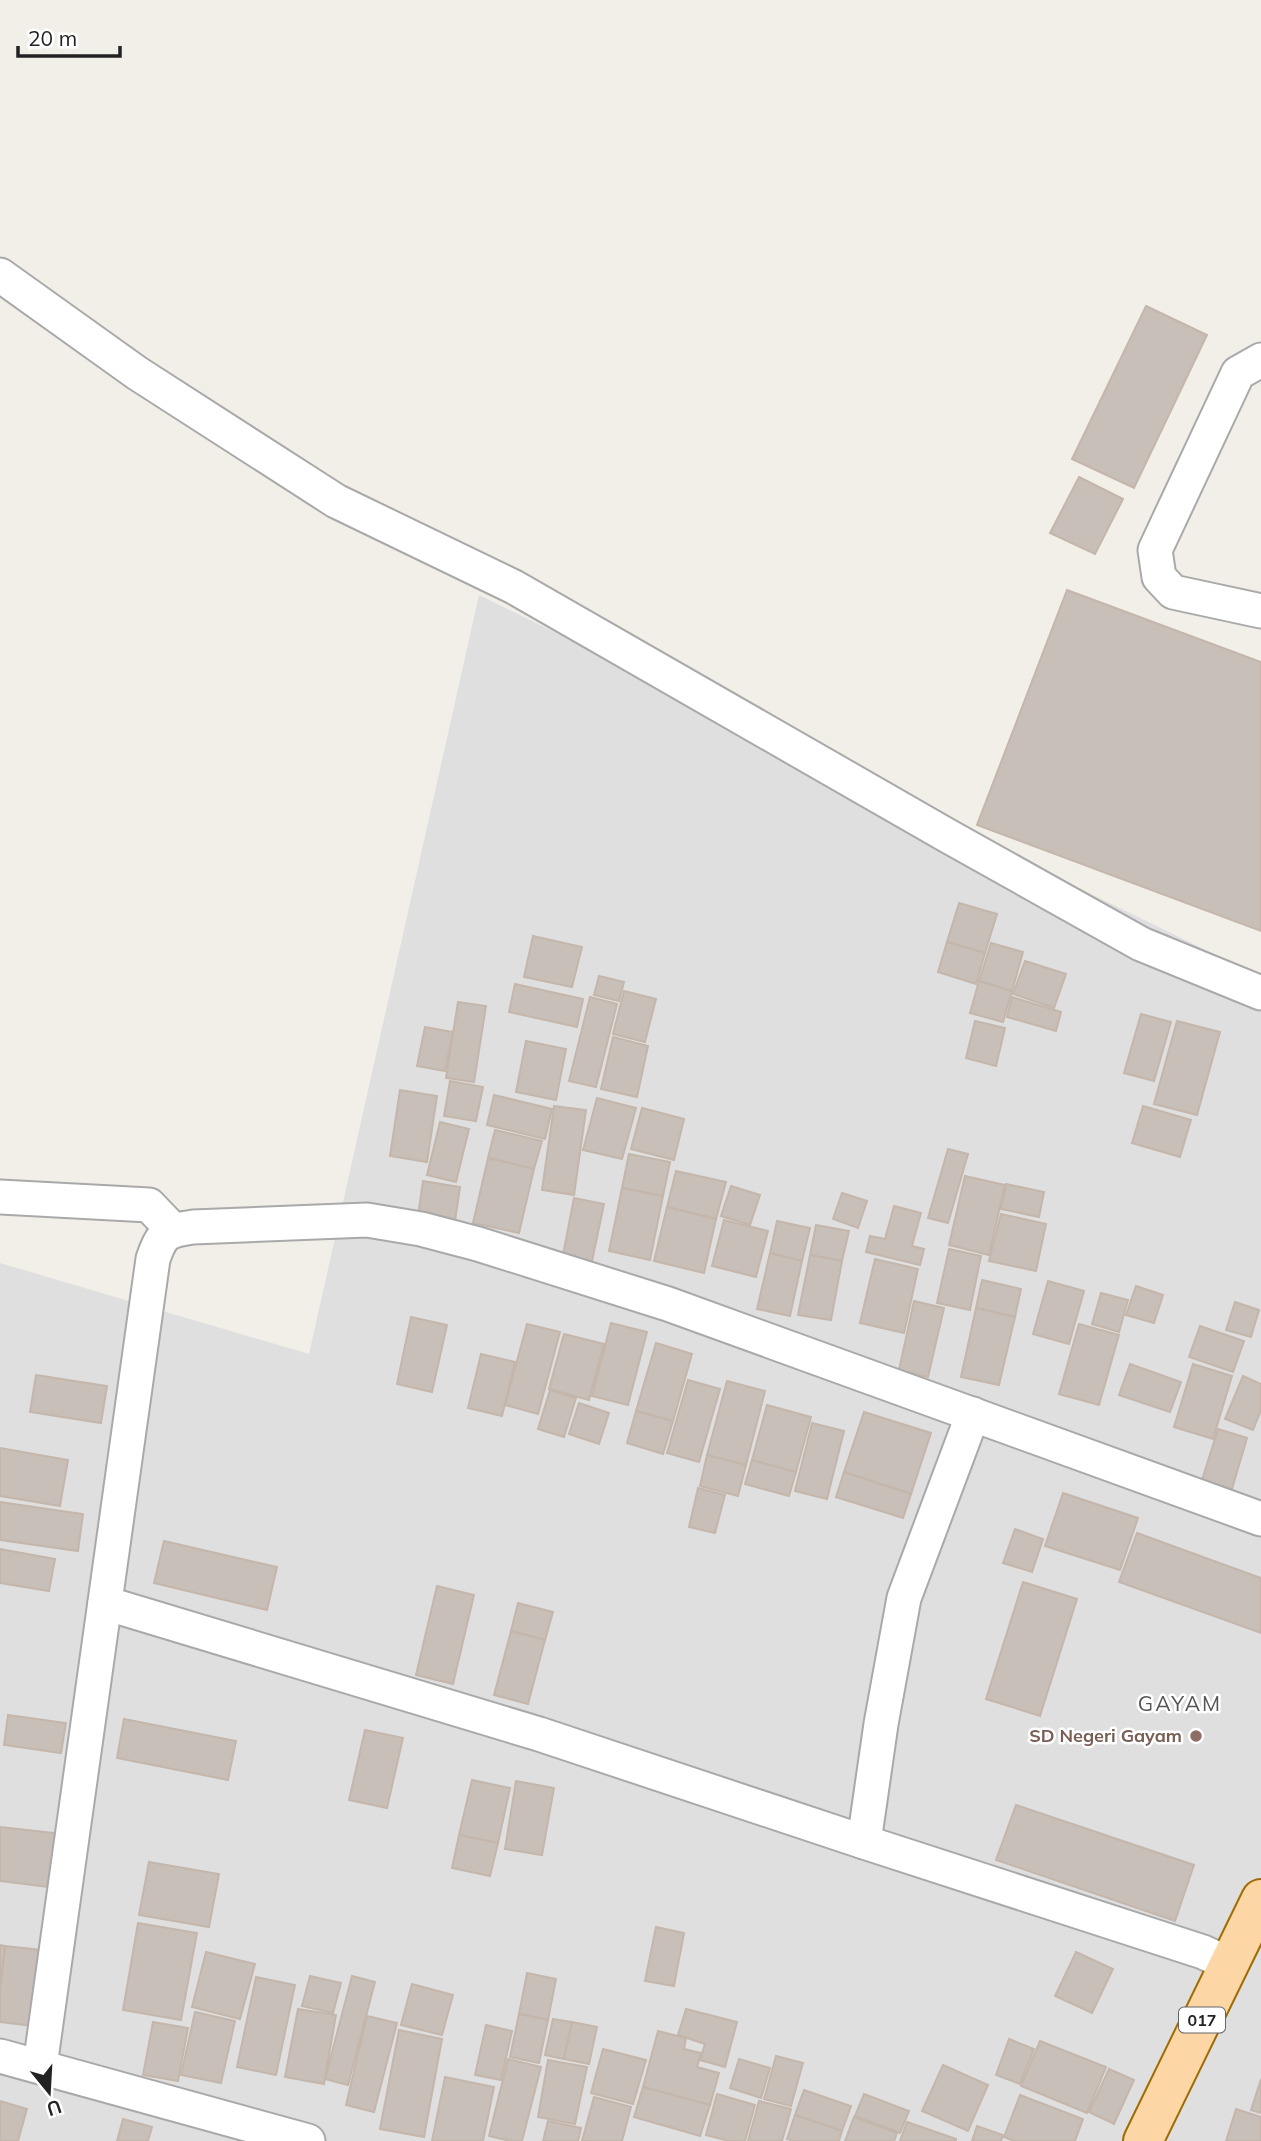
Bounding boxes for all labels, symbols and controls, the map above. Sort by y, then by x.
scale bar [18,14,119,58]
text: 20 m [28,25,77,51]
district label: GAYAM [1138,1690,1222,1716]
place label: SD Negeri Gayam [1029,1724,1182,1747]
marker: SD Negeri Gayam [1188,1728,1204,1744]
road number: 017 [1179,2008,1225,2032]
north arrow [14,2057,84,2127]
text: U [44,2095,65,2122]

